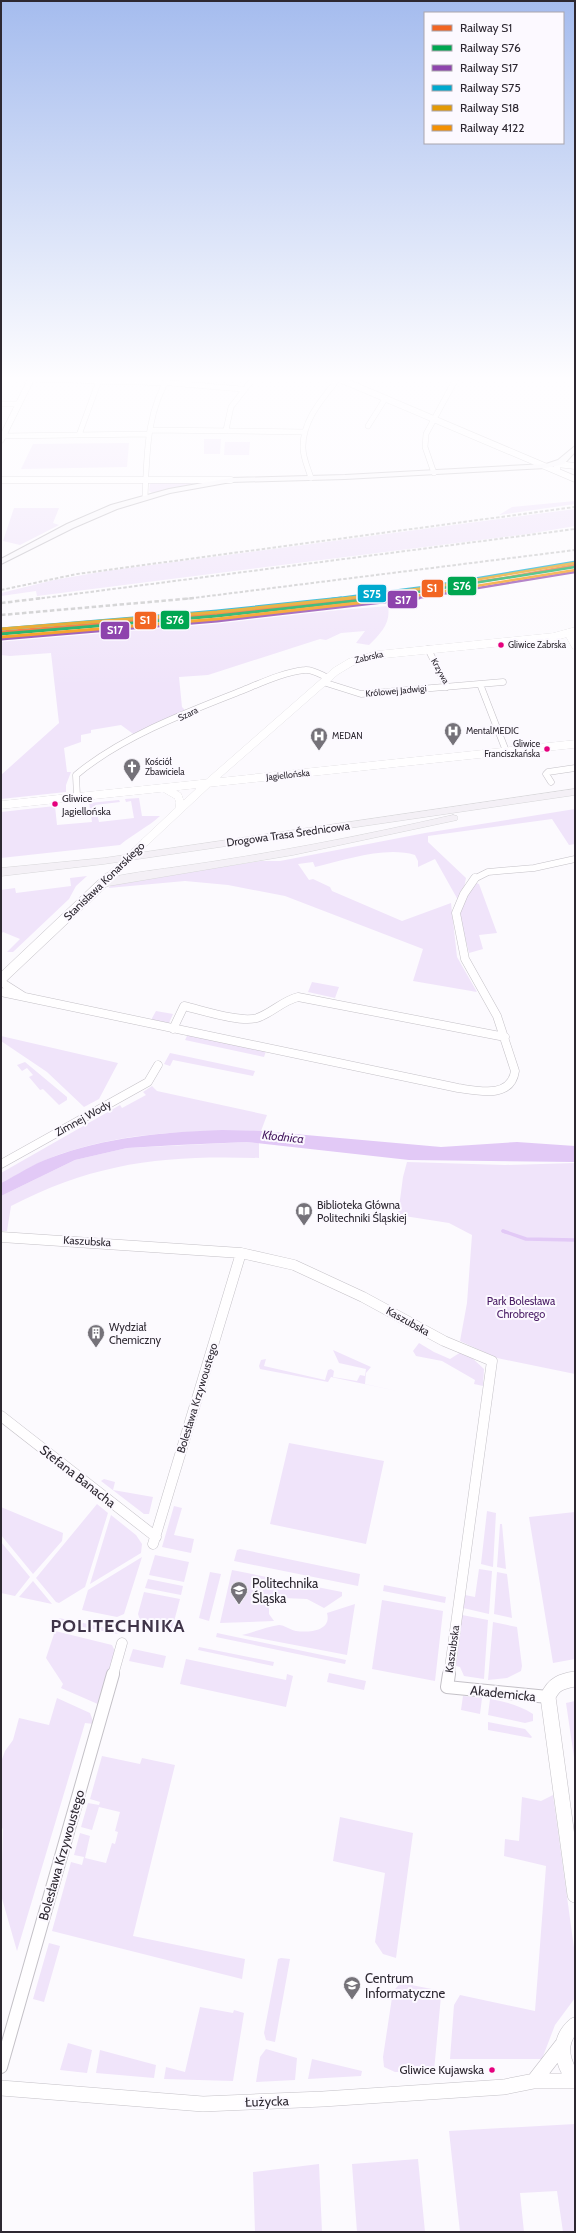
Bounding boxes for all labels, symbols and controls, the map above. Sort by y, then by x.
legend [424,12,564,144]
text: Railway S1 [460,20,512,35]
text: Railway S76 [460,40,521,55]
text: Railway S17 [460,60,518,75]
text: Railway S75 [460,80,521,95]
text: Railway S18 [460,100,519,115]
text: Railway 4122 [460,120,525,135]
line badge: S76 [447,576,477,596]
line badge: S1 [421,579,444,598]
text: S76 [453,579,471,593]
text: S1 [427,581,437,595]
line badge: S75 [357,584,387,603]
text: S75 [363,587,381,601]
line badge: S17 [387,590,418,609]
text: S17 [395,593,411,607]
line badge: S76 [160,610,190,630]
line badge: S1 [134,611,157,630]
text: S1 [140,613,150,627]
text: S76 [166,613,184,627]
line badge: S17 [100,621,130,640]
text: S17 [107,623,123,637]
place label: Gliwice Zabrska [508,639,567,650]
marker: Gliwice Zabrska [496,640,506,650]
street label: Zabrska [353,648,385,665]
street label: Krzywa [429,656,452,686]
street label: Królowej Jadwigi [365,682,427,700]
street label: Szara [176,704,200,723]
hospital icon: MentalMEDIC [443,721,463,746]
place label: MentalMEDIC [466,725,519,736]
hospital icon: MEDAN [309,726,329,751]
place label: MEDAN [332,730,363,741]
place label: Gliwice Franciszkańska [484,738,541,759]
marker: Gliwice Franciszkańska [542,744,552,754]
place label: Kościół Zbawiciela [145,756,185,777]
church icon: Kościół Zbawiciela [122,757,142,782]
street label: Jagiellońska [265,767,311,782]
place label: Gliwice Jagiellońska [61,792,111,818]
marker: Gliwice Jagiellońska [50,799,60,809]
street label: Drogowa Trasa Średnicowa [225,818,351,850]
street label: Stanisława Konarskiego [60,839,148,923]
street label: Zimnej Wody [52,1097,114,1139]
water label: Kłodnica [261,1127,305,1146]
place label: Biblioteka Główna Politechniki Śląskiej [317,1198,407,1225]
library icon: Biblioteka Główna Politechniki Śląskiej [294,1201,314,1226]
street label: Kaszubska [63,1233,112,1249]
park label: Park Bolesława Chrobrego [487,1294,556,1321]
street label: Kaszubska [384,1303,433,1339]
place label: Wydział Chemiczny [109,1320,162,1347]
building icon: Wydział Chemiczny [86,1323,106,1348]
street label: Bolesława Krzywoustego [174,1341,220,1455]
street label: Stefana Banacha [37,1441,120,1511]
place label: Politechnika Śląska [252,1575,319,1606]
school or university icon: Politechnika Śląska [229,1580,249,1605]
district label: POLITECHNIKA [51,1615,185,1637]
street label: Kaszubska [442,1624,462,1674]
street label: Akademicka [469,1682,537,1704]
street label: Bolesława Krzywoustego [35,1788,87,1922]
place label: Centrum Informatyczne [365,1970,445,2001]
school or university icon: Centrum Informatyczne [342,1975,362,2000]
place label: Gliwice Kujawska [399,2062,484,2077]
marker: Gliwice Kujawska [487,2065,497,2075]
street label: Łużycka [245,2092,290,2110]

